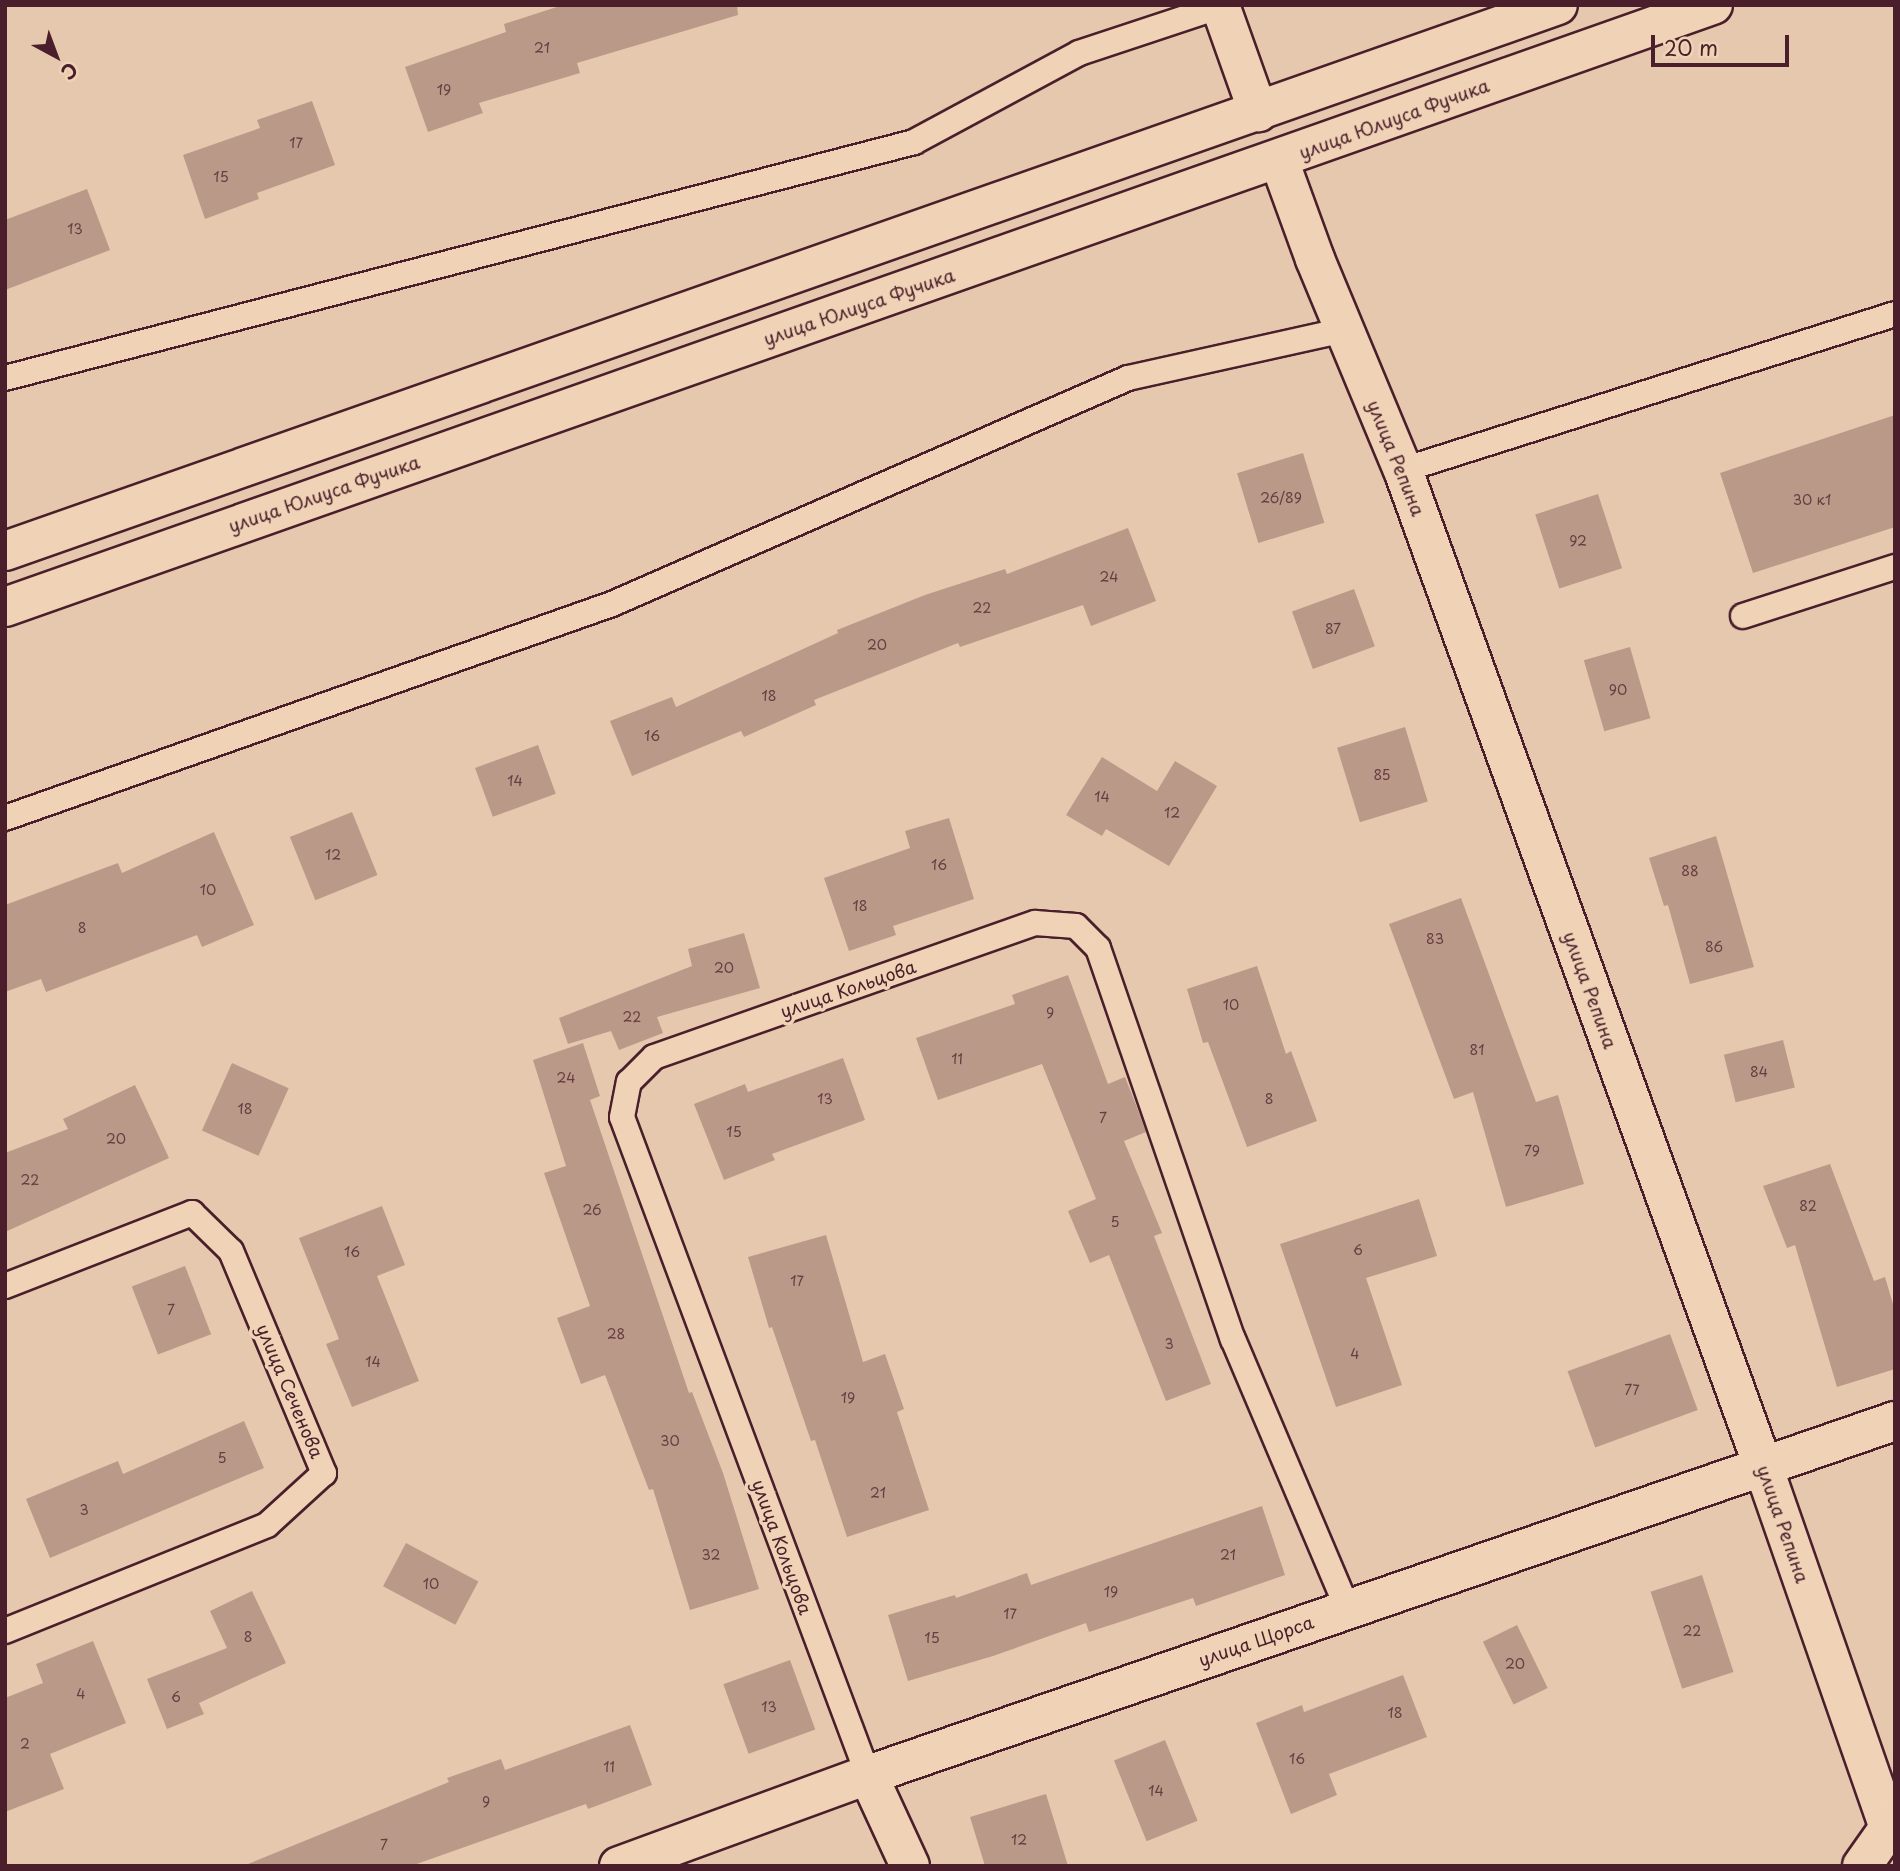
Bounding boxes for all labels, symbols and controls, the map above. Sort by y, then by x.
north arrow [21,21,91,91]
scale bar [1655,21,1793,65]
text: 20 m [1664,31,1718,63]
house number: 21 [534,40,550,56]
text: С [55,57,84,87]
street label: улица Юлиуса Фучика [1295,74,1493,164]
house number: 19 [437,82,451,98]
house number: 17 [289,135,303,151]
house number: 15 [213,169,229,185]
house number: 13 [67,221,83,237]
street label: улица Юлиуса Фучика [759,264,959,350]
street label: улица Репина [1363,396,1429,520]
street label: улица Юлиуса Фучика [224,451,424,537]
house number: 26/89 [1260,490,1302,506]
house number: 30 к1 [1793,492,1831,508]
house number: 92 [1569,533,1587,549]
house number: 24 [1100,569,1118,585]
house number: 22 [973,600,991,616]
house number: 87 [1325,621,1341,637]
house number: 20 [867,637,887,653]
house number: 90 [1609,682,1627,698]
house number: 18 [761,688,777,704]
house number: 16 [644,728,660,744]
house number: 85 [1373,767,1391,783]
house number: 14 [507,773,523,789]
house number: 14 [1094,789,1110,805]
house number: 12 [1164,805,1180,821]
house number: 12 [325,847,341,863]
house number: 16 [931,857,947,873]
house number: 88 [1681,863,1699,879]
house number: 10 [200,882,216,898]
house number: 18 [852,898,868,914]
house number: 8 [78,920,86,936]
street label: улица Репина [1559,928,1621,1052]
house number: 83 [1426,931,1444,947]
house number: 86 [1705,939,1723,955]
street label: улица Кольцова [777,956,919,1022]
house number: 20 [714,960,734,976]
house number: 10 [1223,997,1239,1013]
house number: 9 [1046,1005,1054,1021]
house number: 22 [623,1009,641,1025]
house number: 81 [1470,1042,1484,1058]
house number: 11 [951,1051,963,1067]
house number: 84 [1750,1064,1768,1080]
house number: 24 [557,1070,575,1086]
house number: 13 [817,1091,833,1107]
house number: 8 [1265,1091,1273,1107]
house number: 18 [237,1101,253,1117]
house number: 7 [1099,1110,1107,1126]
house number: 15 [726,1124,742,1140]
house number: 20 [106,1131,126,1147]
house number: 79 [1524,1143,1540,1159]
house number: 22 [21,1172,39,1188]
house number: 82 [1799,1198,1817,1214]
house number: 26 [582,1202,602,1218]
house number: 5 [1110,1214,1120,1230]
house number: 6 [1353,1242,1363,1258]
house number: 16 [344,1244,360,1260]
house number: 17 [790,1273,804,1289]
house number: 7 [167,1302,175,1318]
street label: улица Сеченова [252,1320,328,1462]
house number: 28 [607,1326,625,1342]
house number: 3 [1164,1336,1174,1352]
house number: 4 [1350,1346,1360,1362]
house number: 14 [365,1354,381,1370]
house number: 77 [1624,1382,1640,1398]
house number: 19 [841,1390,855,1406]
house number: 30 [660,1433,680,1449]
house number: 5 [217,1450,227,1466]
street label: улица Репина [1753,1462,1813,1586]
street label: улица Кольцова [747,1476,817,1618]
house number: 21 [870,1485,886,1501]
house number: 3 [79,1502,89,1518]
house number: 32 [702,1547,720,1563]
house number: 21 [1220,1547,1236,1563]
house number: 10 [423,1576,439,1592]
house number: 19 [1104,1584,1118,1600]
house number: 17 [1003,1606,1017,1622]
street label: улица Щорса [1195,1611,1317,1671]
house number: 22 [1683,1623,1701,1639]
house number: 8 [244,1629,252,1645]
house number: 15 [924,1630,940,1646]
house number: 20 [1505,1656,1525,1672]
house number: 4 [76,1686,86,1702]
house number: 6 [171,1689,181,1705]
house number: 13 [761,1699,777,1715]
house number: 18 [1387,1705,1403,1721]
house number: 2 [20,1736,30,1752]
house number: 16 [1289,1751,1305,1767]
house number: 11 [603,1759,615,1775]
house number: 14 [1148,1783,1164,1799]
house number: 9 [482,1794,490,1810]
house number: 12 [1011,1832,1027,1848]
house number: 7 [380,1837,388,1853]

